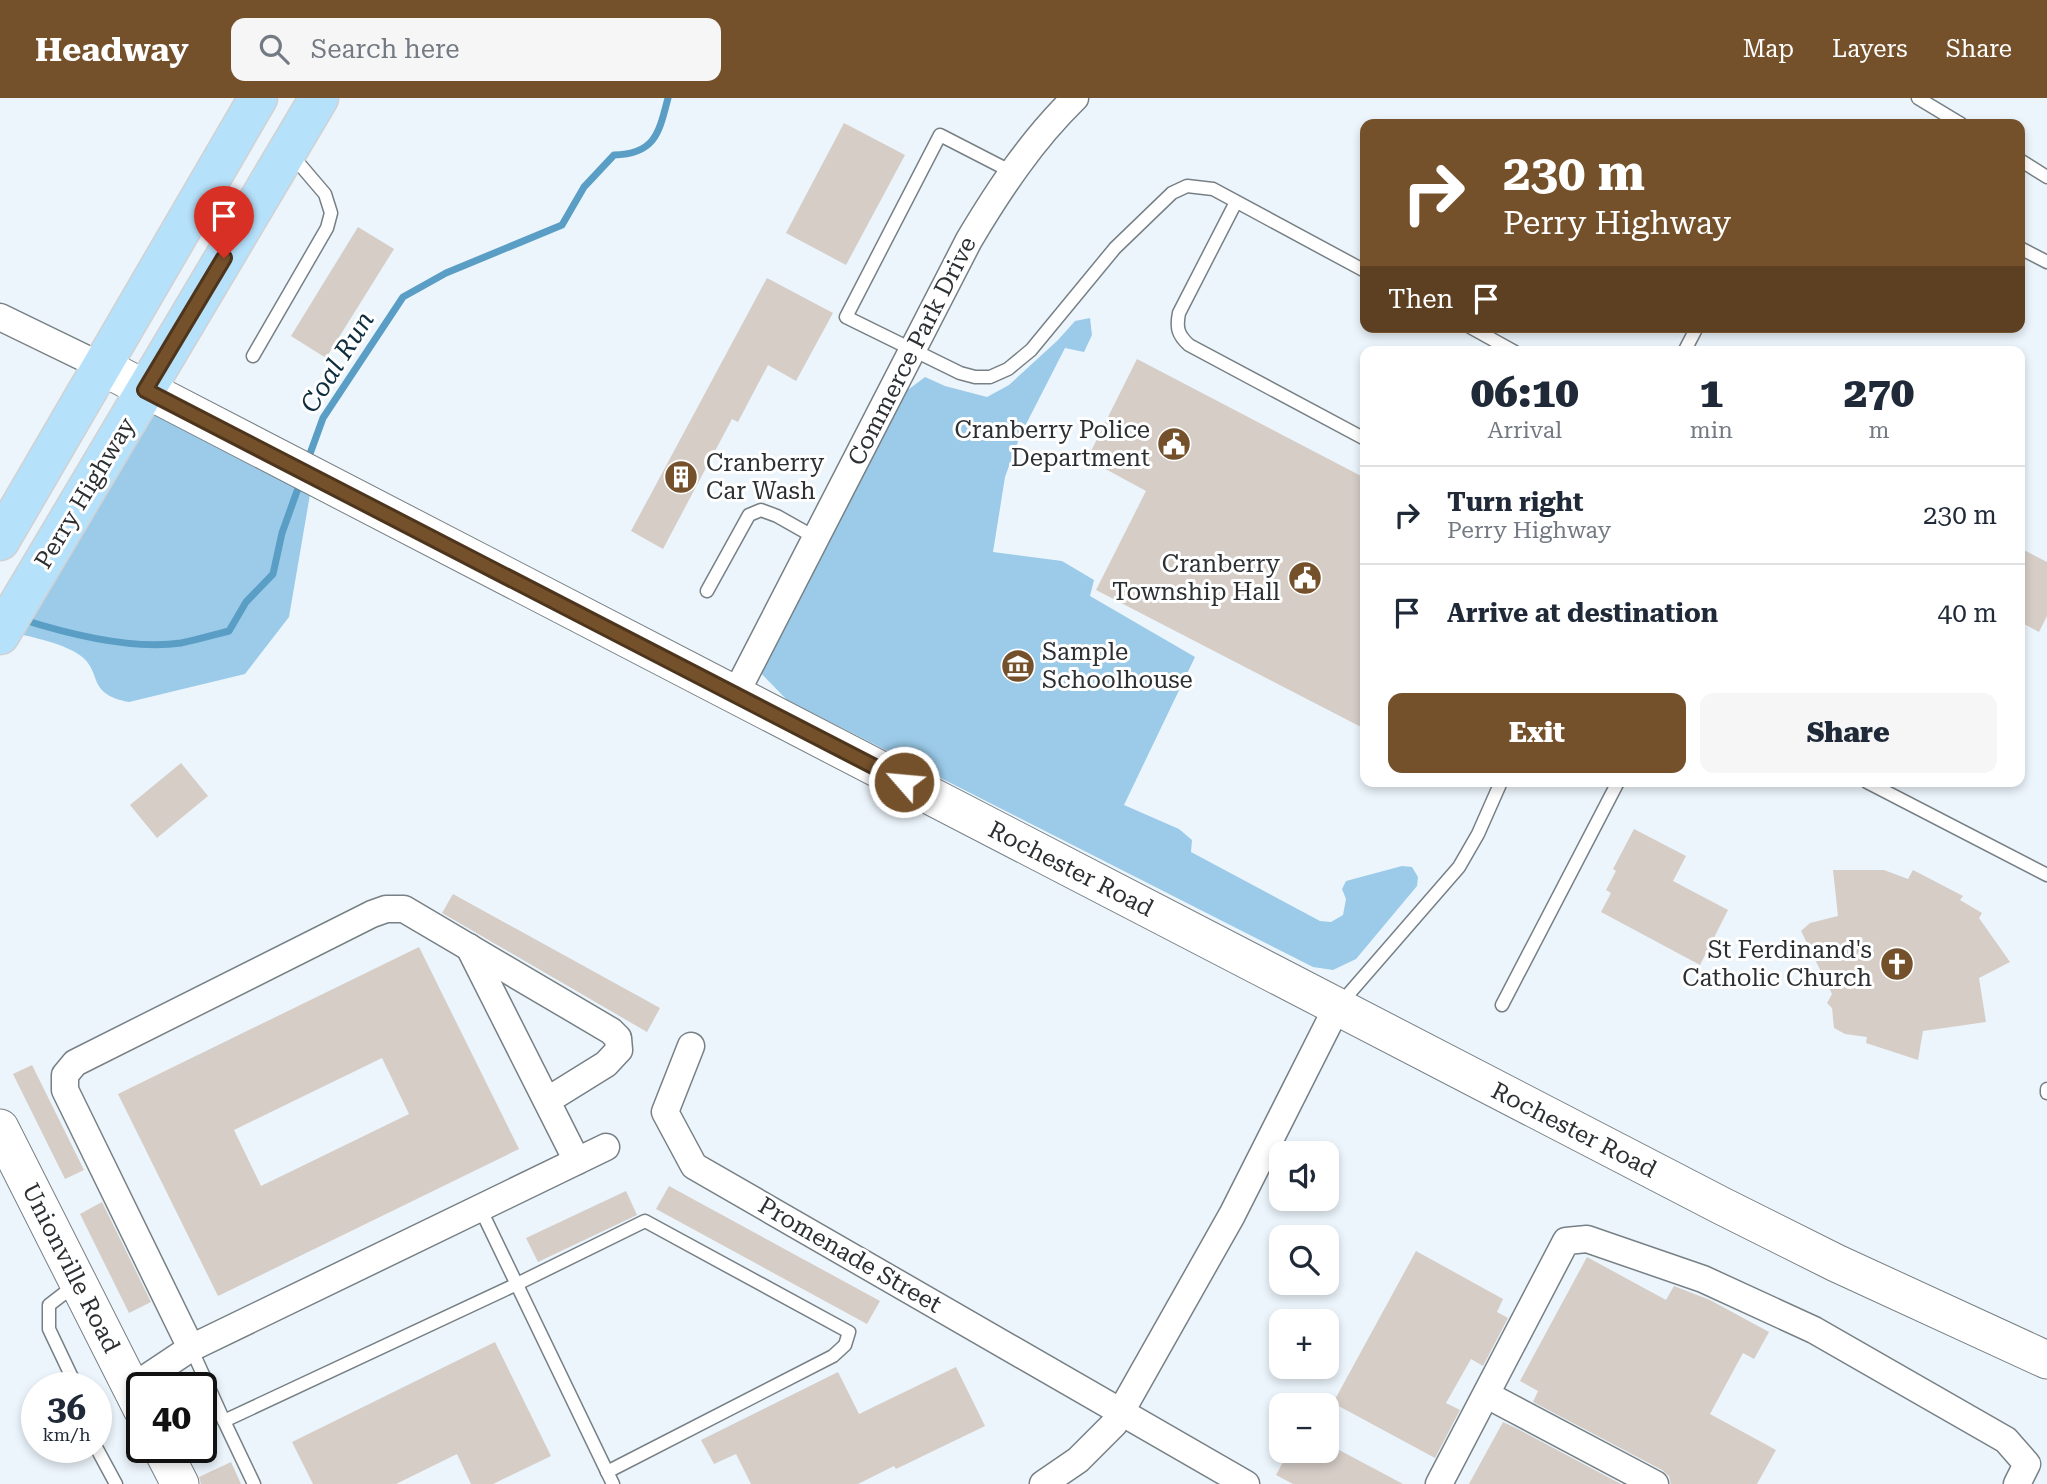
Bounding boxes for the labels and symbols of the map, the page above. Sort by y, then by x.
pin [194,186,254,258]
street label: Commerce Park Drive [842,232,982,470]
water label: Coal Run [294,306,380,418]
street label: Perry Highway [29,412,141,574]
place label: Cranberry Police Department [954,416,1150,472]
public building icon: Cranberry Police Department [1155,425,1193,463]
place label: Cranberry Car Wash [706,449,825,505]
building icon: Cranberry Car Wash [662,458,700,496]
place label: Cranberry Township Hall [1112,550,1281,606]
public building icon: Cranberry Township Hall [1286,559,1324,597]
place label: Sample Schoolhouse [1042,638,1193,694]
museum icon: Sample Schoolhouse [999,647,1037,685]
position arrow [867,745,941,819]
street label: Rochester Road [984,815,1158,923]
place label: St Ferdinand's Catholic Church [1682,936,1872,992]
church icon: St Ferdinand's Catholic Church [1878,945,1916,983]
street label: Rochester Road [1487,1076,1661,1184]
street label: Unionville Road [16,1179,126,1357]
street label: Promenade Street [754,1191,947,1319]
speed limit sign: 40 [126,1372,217,1463]

